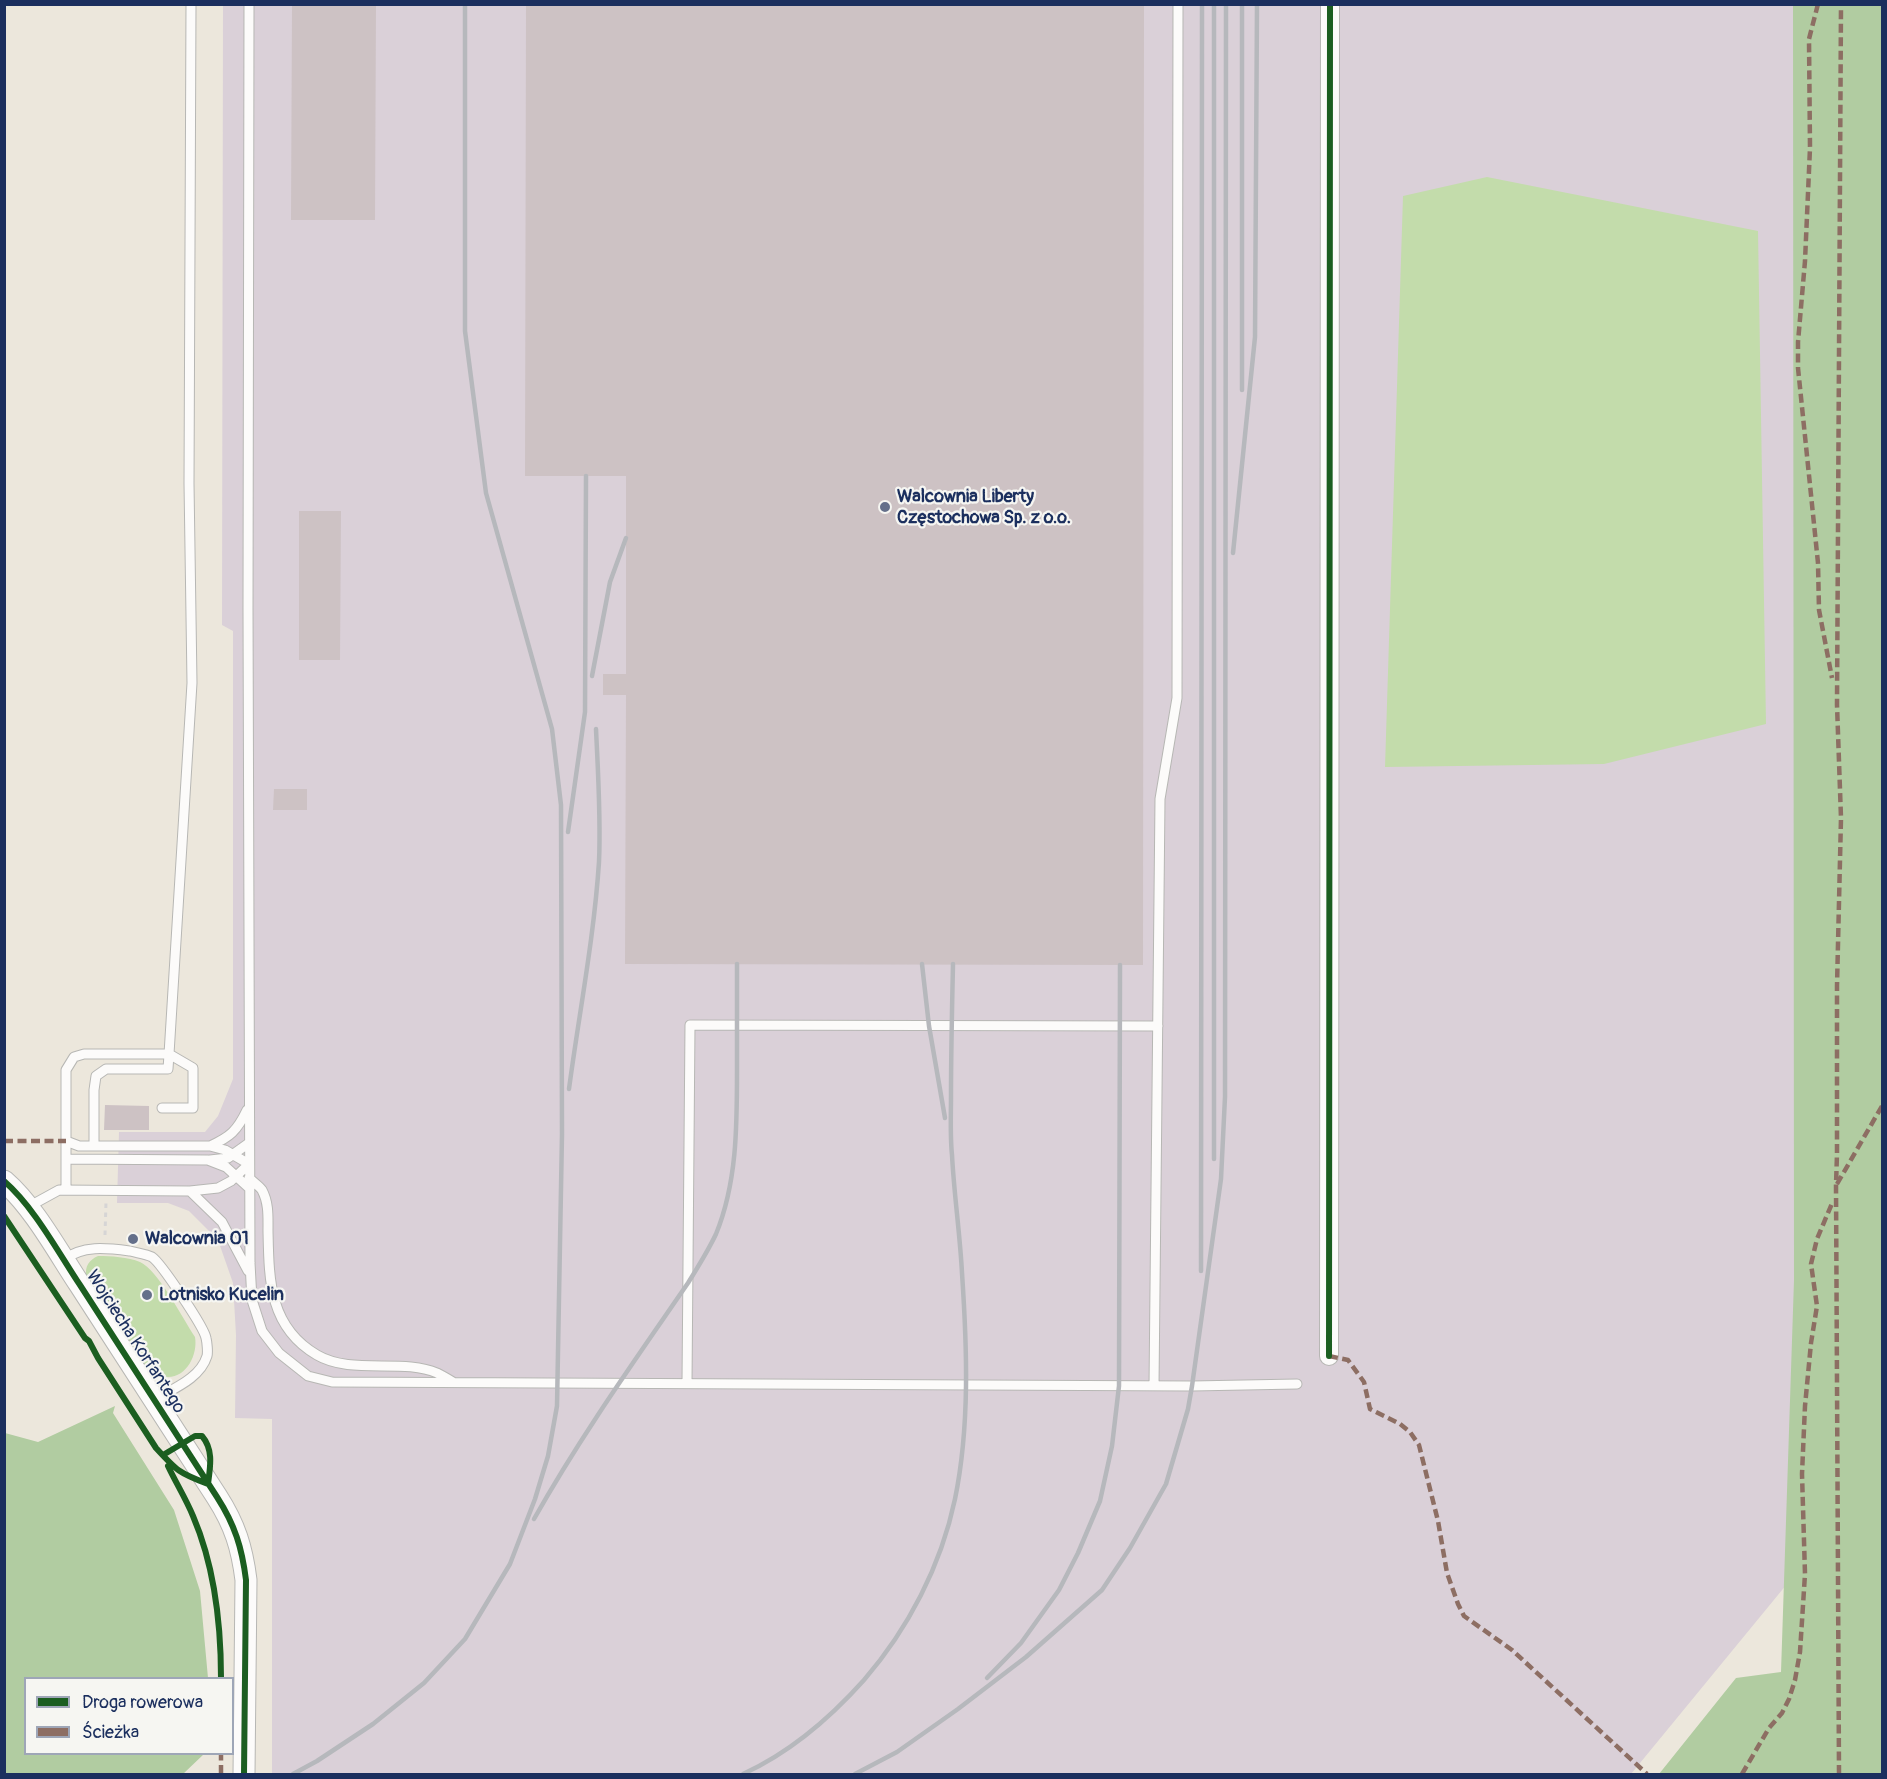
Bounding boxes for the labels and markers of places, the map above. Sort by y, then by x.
place label: Walcownia Liberty Częstochowa Sp. z o.o. [897,486,1071,528]
marker: Walcownia Liberty Częstochowa Sp. z o.o. [878,500,892,514]
place label: Walcownia 01 [145,1228,249,1250]
marker: Walcownia 01 [126,1232,140,1246]
place label: Lotnisko Kucelin [159,1284,284,1306]
marker: Lotnisko Kucelin [140,1288,154,1302]

